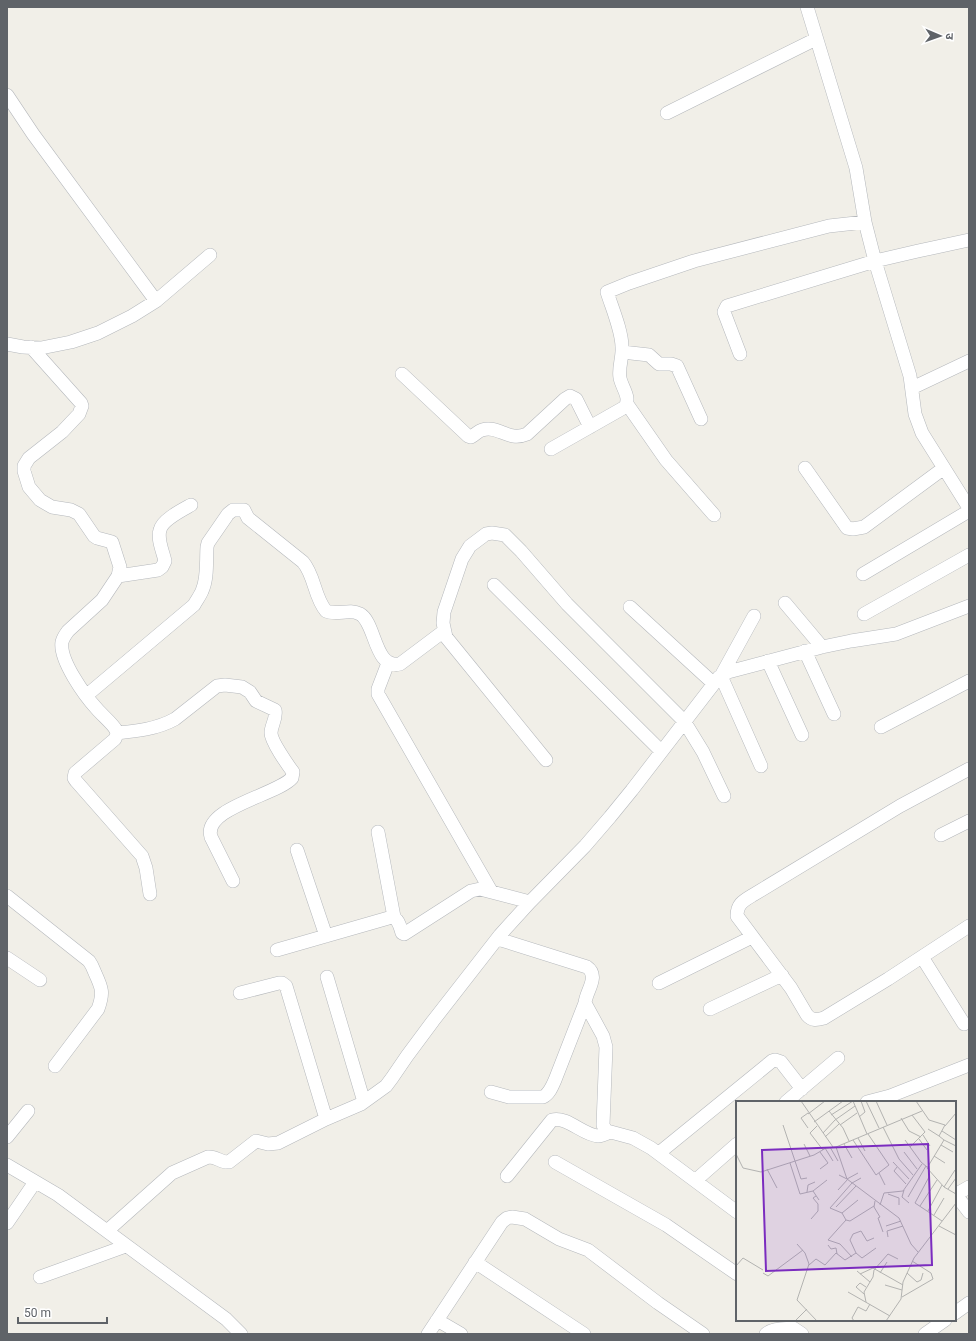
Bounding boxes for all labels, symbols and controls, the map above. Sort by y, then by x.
north arrow [920,16,960,56]
text: उ [943,33,956,40]
inset map [736,1101,956,1321]
scale bar [18,1299,107,1325]
text: 50 m [24,1306,51,1320]

